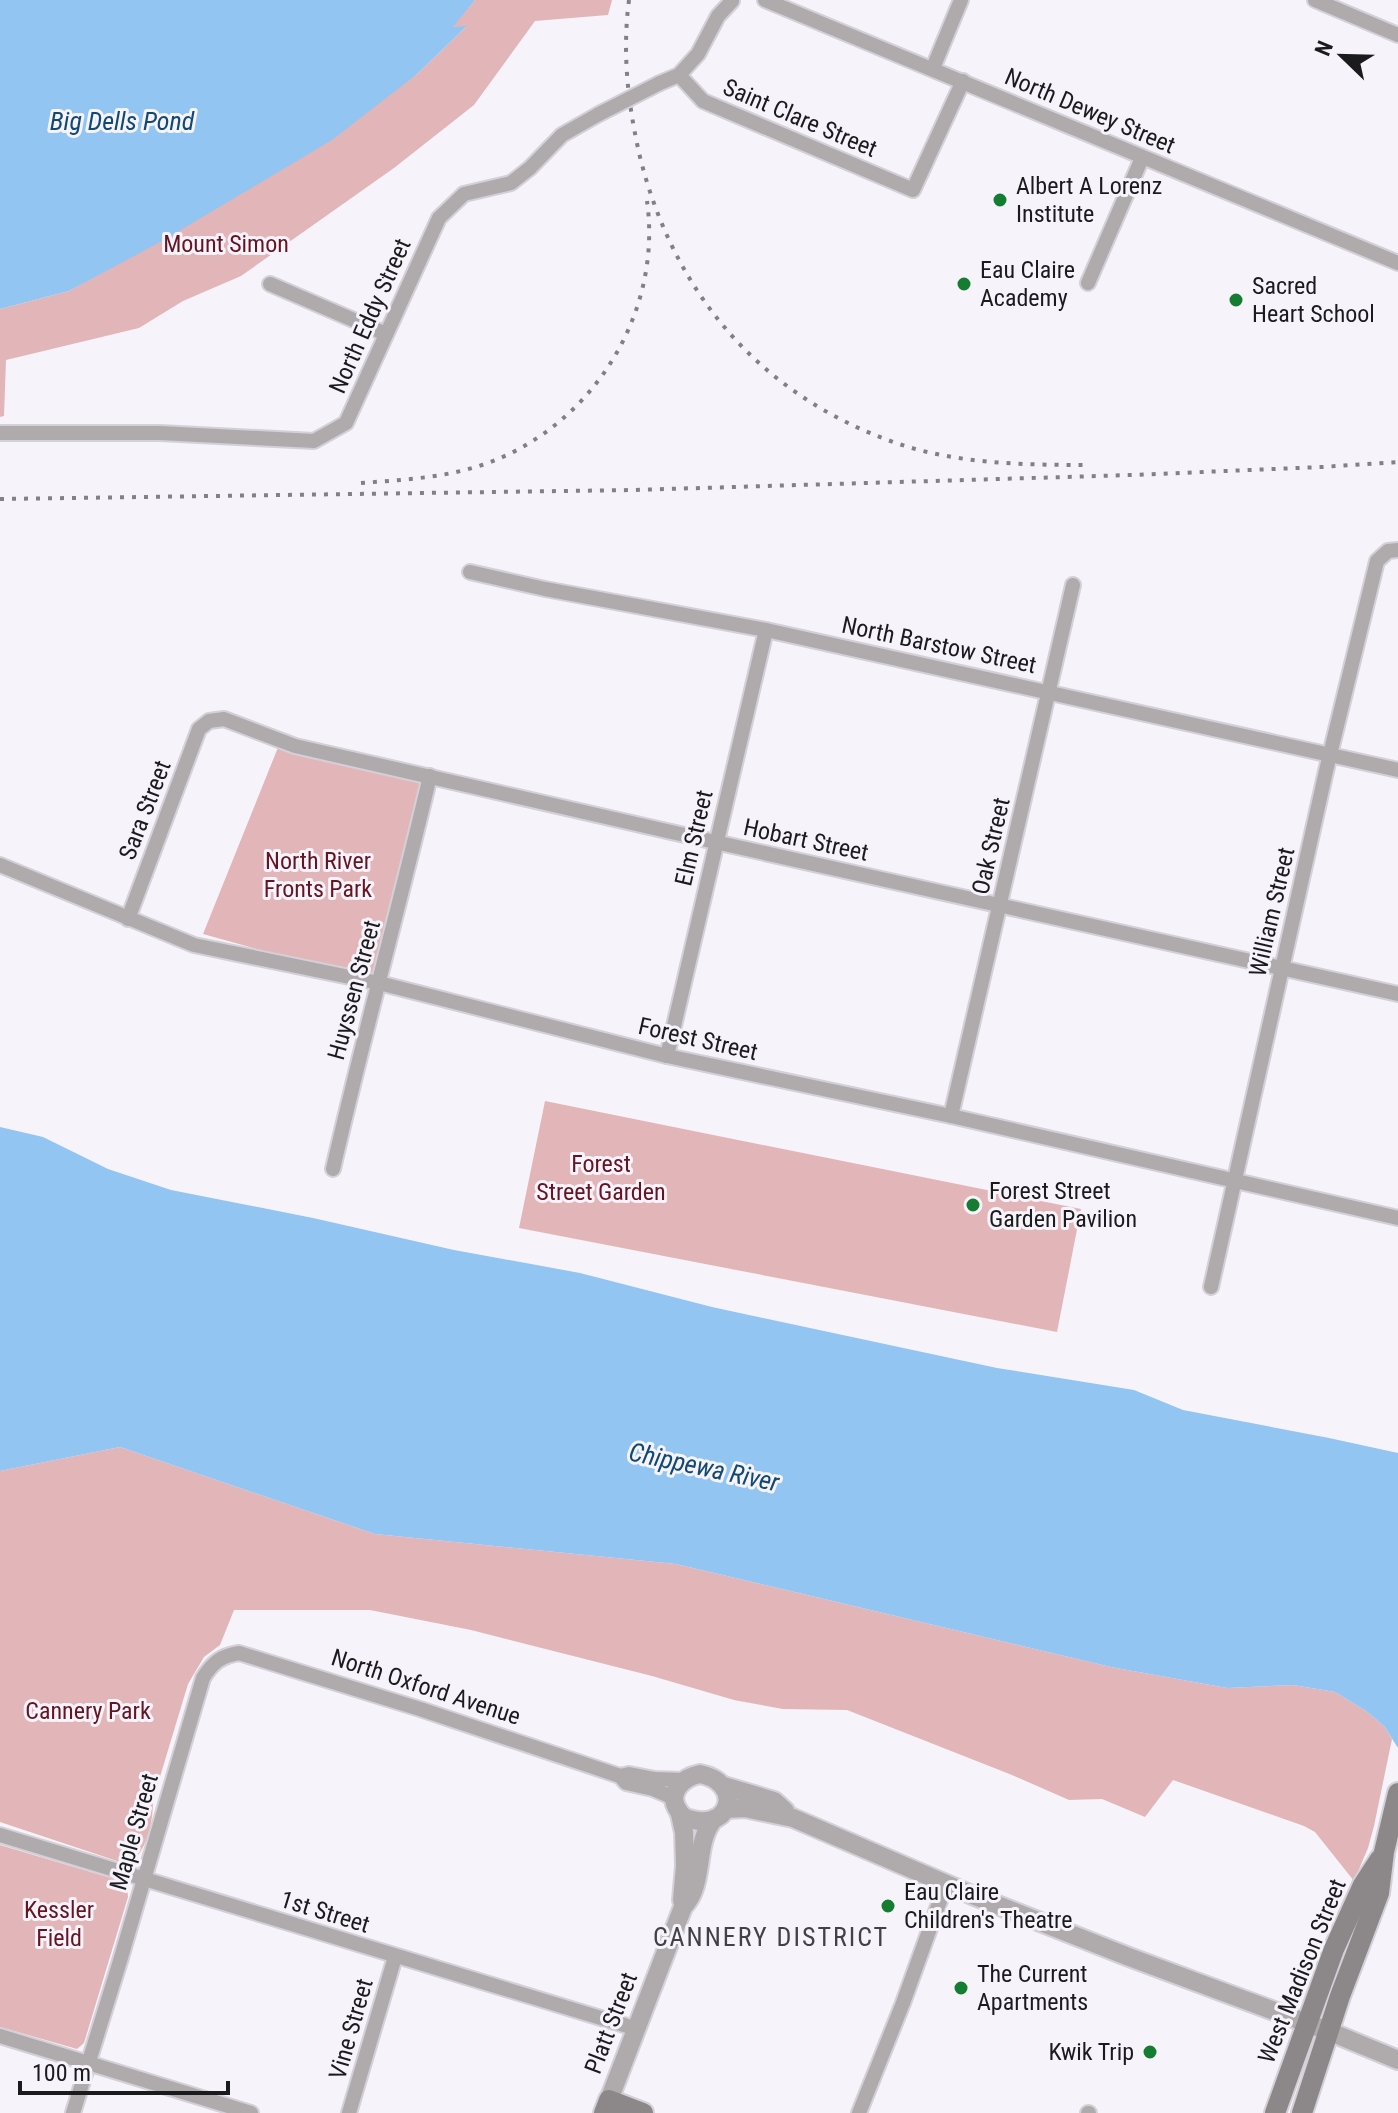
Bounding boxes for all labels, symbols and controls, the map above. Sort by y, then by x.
north arrow [1302,16,1382,96]
text: N [1310,37,1338,59]
street label: North Dewey Street [1001,62,1179,160]
street label: Saint Clare Street [719,73,881,163]
water label: Big Dells Pond [50,106,195,136]
place label: Albert A Lorenz Institute [1016,172,1162,228]
marker: Albert A Lorenz Institute [991,191,1009,209]
park label: Mount Simon [163,230,289,258]
street label: North Eddy Street [323,234,417,398]
place label: Eau Claire Academy [980,256,1075,312]
place label: Sacred Heart School [1252,272,1375,328]
marker: Eau Claire Academy [955,275,973,293]
marker: Sacred Heart School [1227,291,1245,309]
street label: North Barstow Street [839,611,1039,679]
street label: Sara Street [113,756,177,864]
street label: Elm Street [669,787,719,889]
street label: Oak Street [966,795,1016,897]
street label: Hobart Street [741,813,871,867]
street label: William Street [1244,845,1300,979]
park label: North River Fronts Park [264,847,372,903]
street label: Huyssen Street [322,917,386,1063]
street label: Forest Street [636,1012,760,1066]
park label: Forest Street Garden [536,1150,666,1206]
place label: Forest Street Garden Pavilion [989,1177,1137,1233]
marker: Forest Street Garden Pavilion [964,1196,982,1214]
water label: Chippewa River [626,1436,783,1498]
street label: North Oxford Avenue [328,1643,524,1731]
park label: Cannery Park [25,1697,151,1725]
street label: Maple Street [104,1770,164,1894]
street label: West Madison Street [1252,1875,1352,2067]
place label: Eau Claire Children's Theatre [904,1878,1072,1934]
street label: 1st Street [277,1885,373,1939]
park label: Kessler Field [24,1896,94,1952]
marker: Eau Claire Children's Theatre [879,1897,897,1915]
district label: CANNERY DISTRICT [653,1922,889,1952]
place label: The Current Apartments [977,1960,1088,2016]
street label: Platt Street [579,1968,643,2078]
street label: Vine Street [323,1975,379,2083]
marker: The Current Apartments [952,1979,970,1997]
place label: Kwik Trip [1048,2038,1134,2066]
marker: Kwik Trip [1141,2043,1159,2061]
scale bar [20,2045,228,2095]
text: 100 m [32,2059,91,2087]

